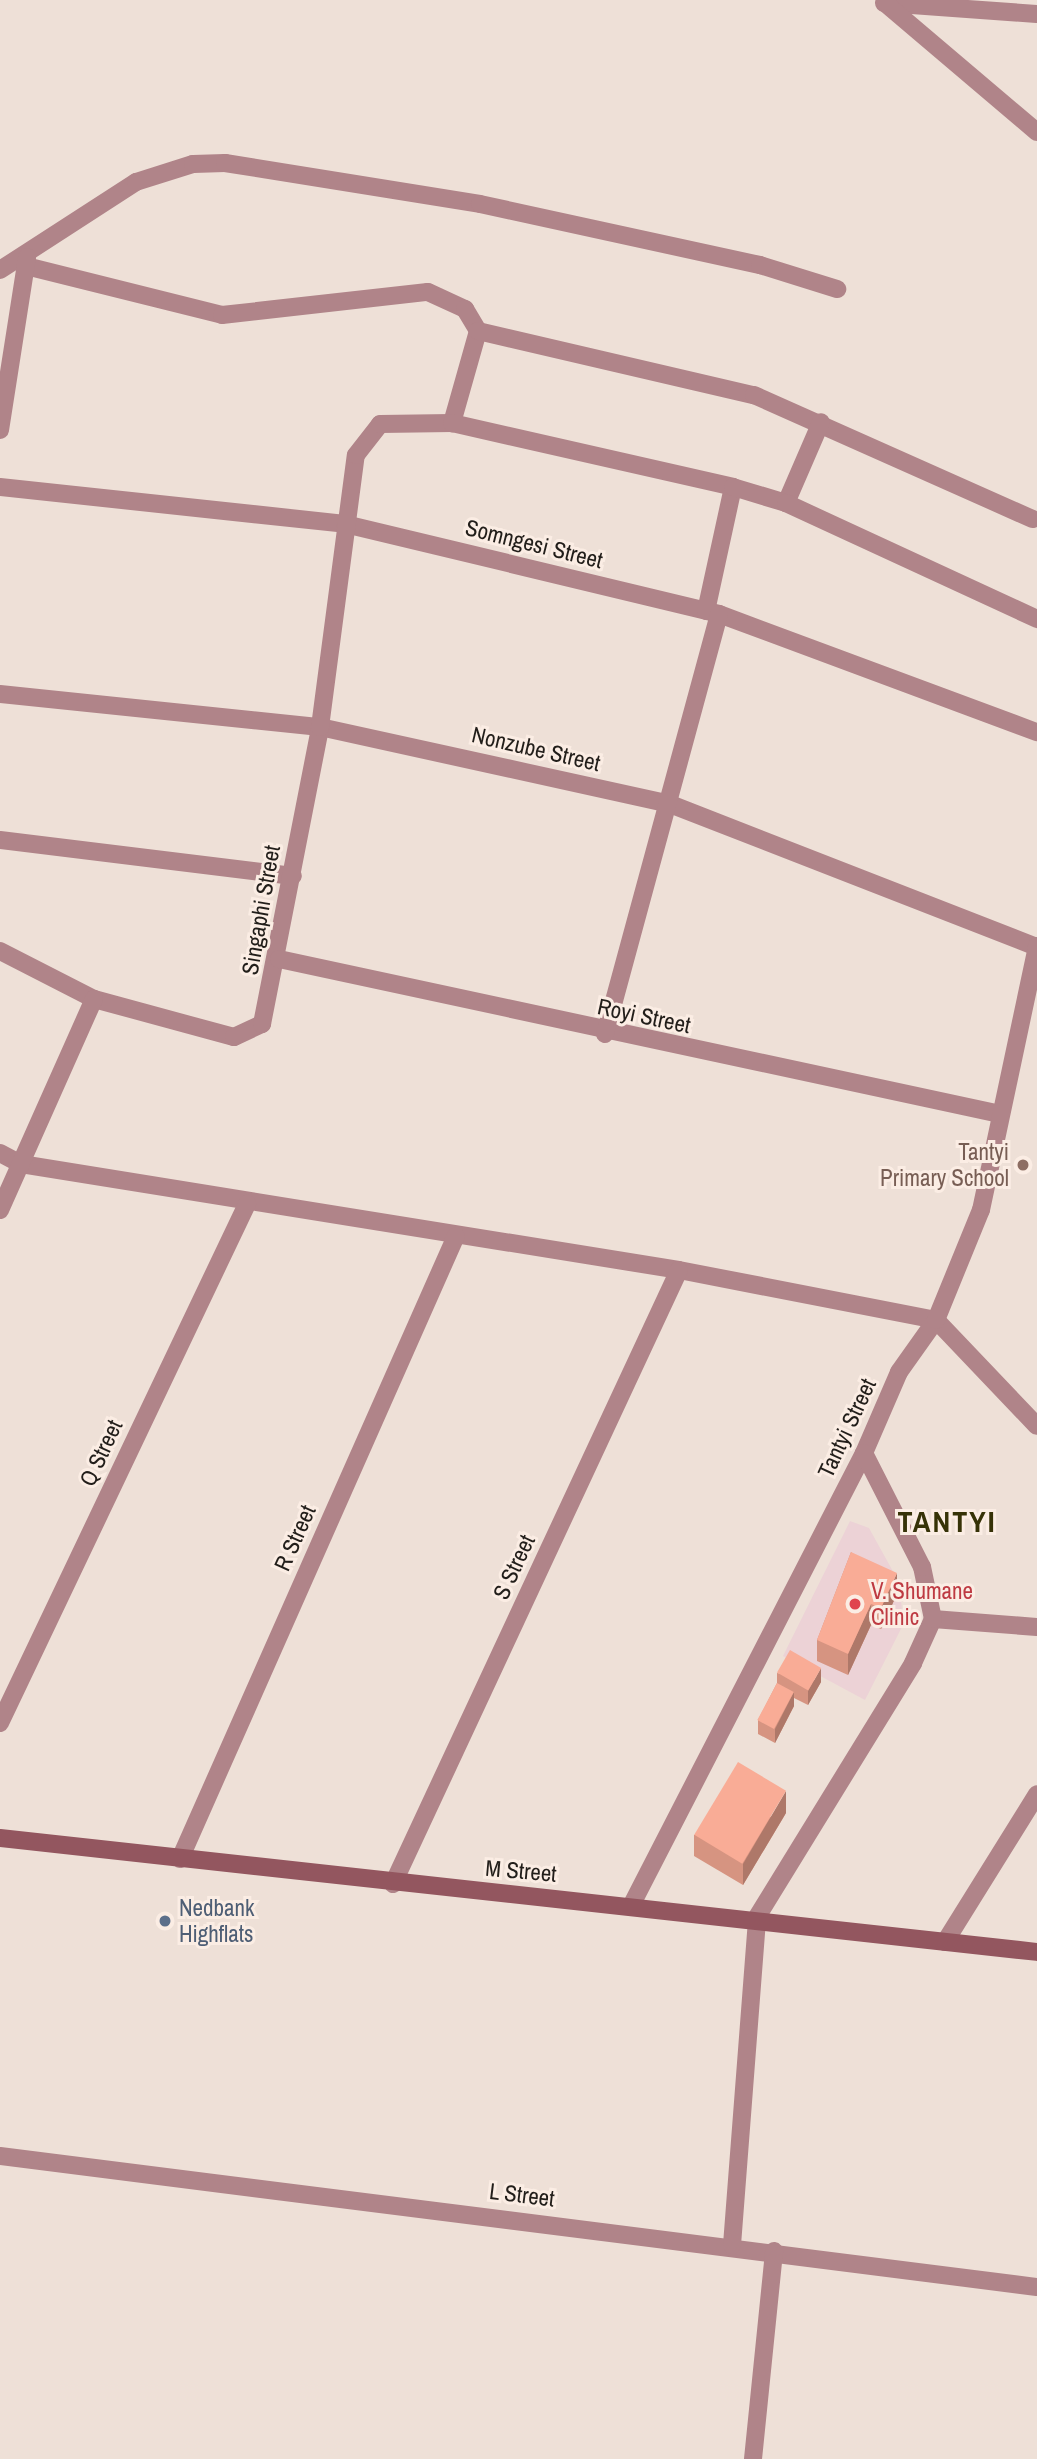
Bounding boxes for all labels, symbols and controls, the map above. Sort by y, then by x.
street label: Somngesi Street [463,514,605,574]
street label: Nonzube Street [469,721,603,777]
street label: Singaphi Street [236,843,286,977]
street label: Royi Street [595,993,693,1039]
place label: Tantyi Primary School [880,1138,1009,1192]
marker: Tantyi Primary School [1015,1157,1031,1173]
street label: Tantyi Street [812,1374,882,1482]
street label: Q Street [74,1415,128,1491]
street label: R Street [268,1501,322,1575]
district label: TANTYI [898,1503,996,1539]
street label: S Street [487,1530,541,1604]
place label: V. Shumane Clinic [871,1577,973,1631]
marker: V. Shumane Clinic [845,1594,865,1614]
street label: M Street [484,1854,558,1888]
place label: Nedbank Highflats [179,1894,254,1948]
marker: Nedbank Highflats [157,1913,173,1929]
street label: L Street [488,2177,556,2213]

